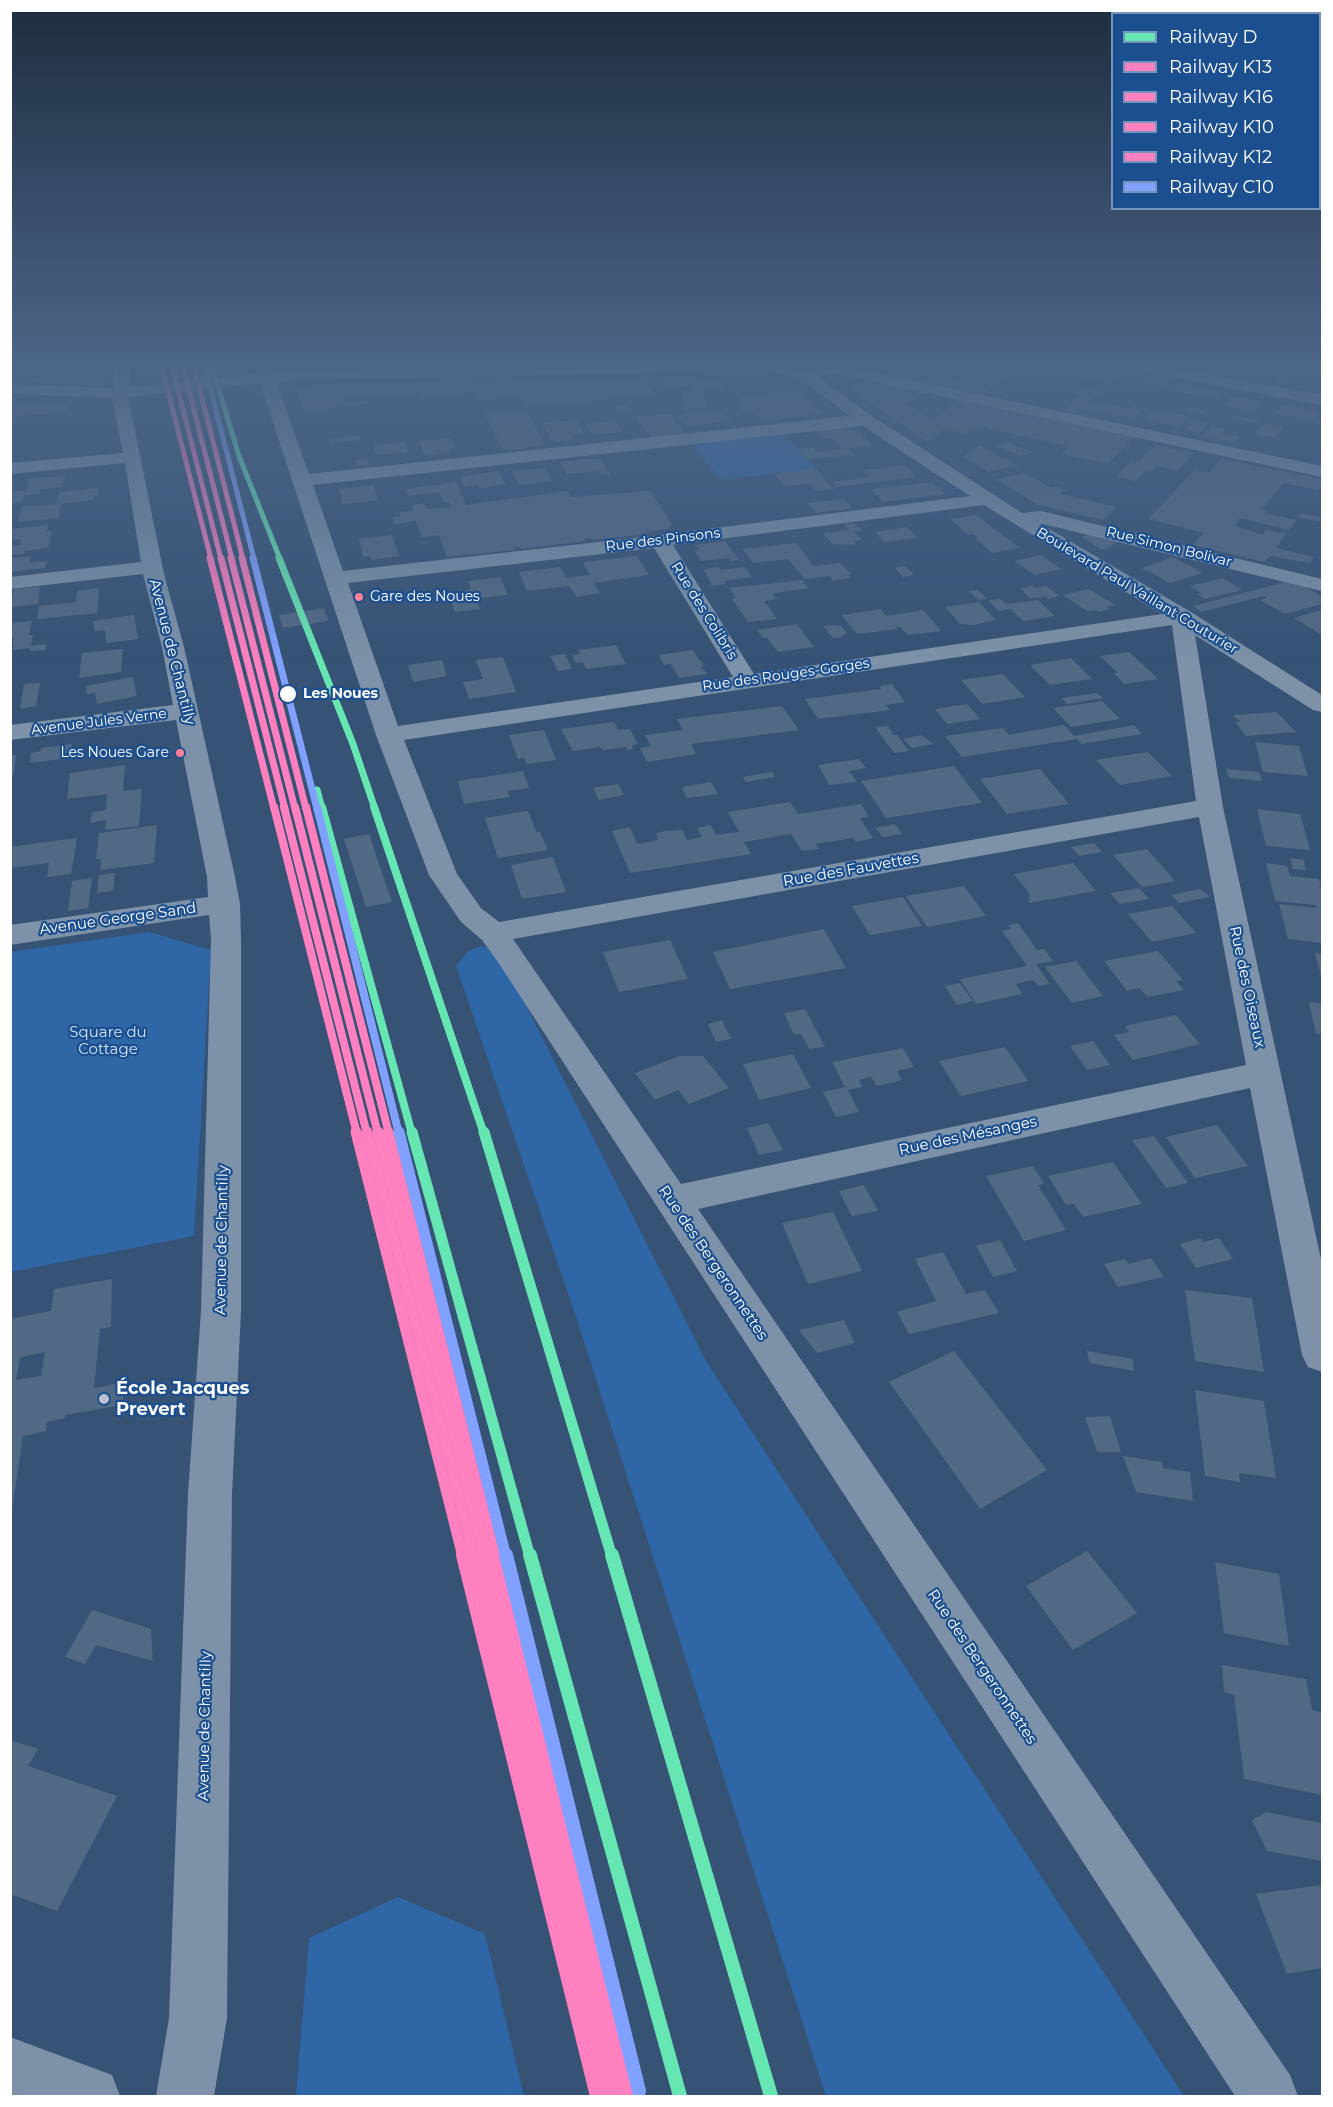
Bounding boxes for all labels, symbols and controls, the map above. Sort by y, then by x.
legend [1111,12,1321,210]
text: Railway D [1169,26,1257,48]
text: Railway K13 [1169,56,1272,78]
text: Railway K16 [1169,86,1273,108]
text: Railway K10 [1169,116,1274,138]
text: Railway K12 [1169,146,1272,168]
text: Railway C10 [1169,176,1274,198]
street label: Rue Simon Bolivar [1104,523,1234,571]
street label: Boulevard Paul Vaillant Couturier [1033,524,1241,658]
street label: Rue des Pinsons [605,525,721,555]
street label: Rue des Colibris [667,559,741,663]
street label: Avenue de Chantilly [145,577,199,727]
place label: Gare des Noues [370,589,480,605]
marker: Gare des Noues [353,591,365,603]
street label: Rue des Rouges-Gorges [701,655,871,695]
marker: Les Noues [278,684,298,704]
place label: Les Noues [303,686,378,702]
street label: Avenue Jules Verne [30,705,168,739]
place label: Les Noues Gare [60,745,169,761]
marker: Les Noues Gare [174,747,186,759]
street label: Rue des Fauvettes [782,849,920,891]
street label: Avenue George Sand [38,899,198,939]
street label: Rue des Oiseaux [1225,924,1269,1050]
park label: Square du Cottage [69,1024,147,1059]
street label: Rue des Mésanges [897,1113,1039,1159]
street label: Avenue de Chantilly [212,1165,232,1315]
street label: Rue des Bergeronnettes [654,1182,772,1344]
place label: École Jacques Prevert [116,1378,249,1420]
marker: École Jacques Prevert [97,1392,111,1406]
street label: Rue des Bergeronnettes [923,1586,1041,1748]
street label: Avenue de Chantilly [195,1651,215,1801]

